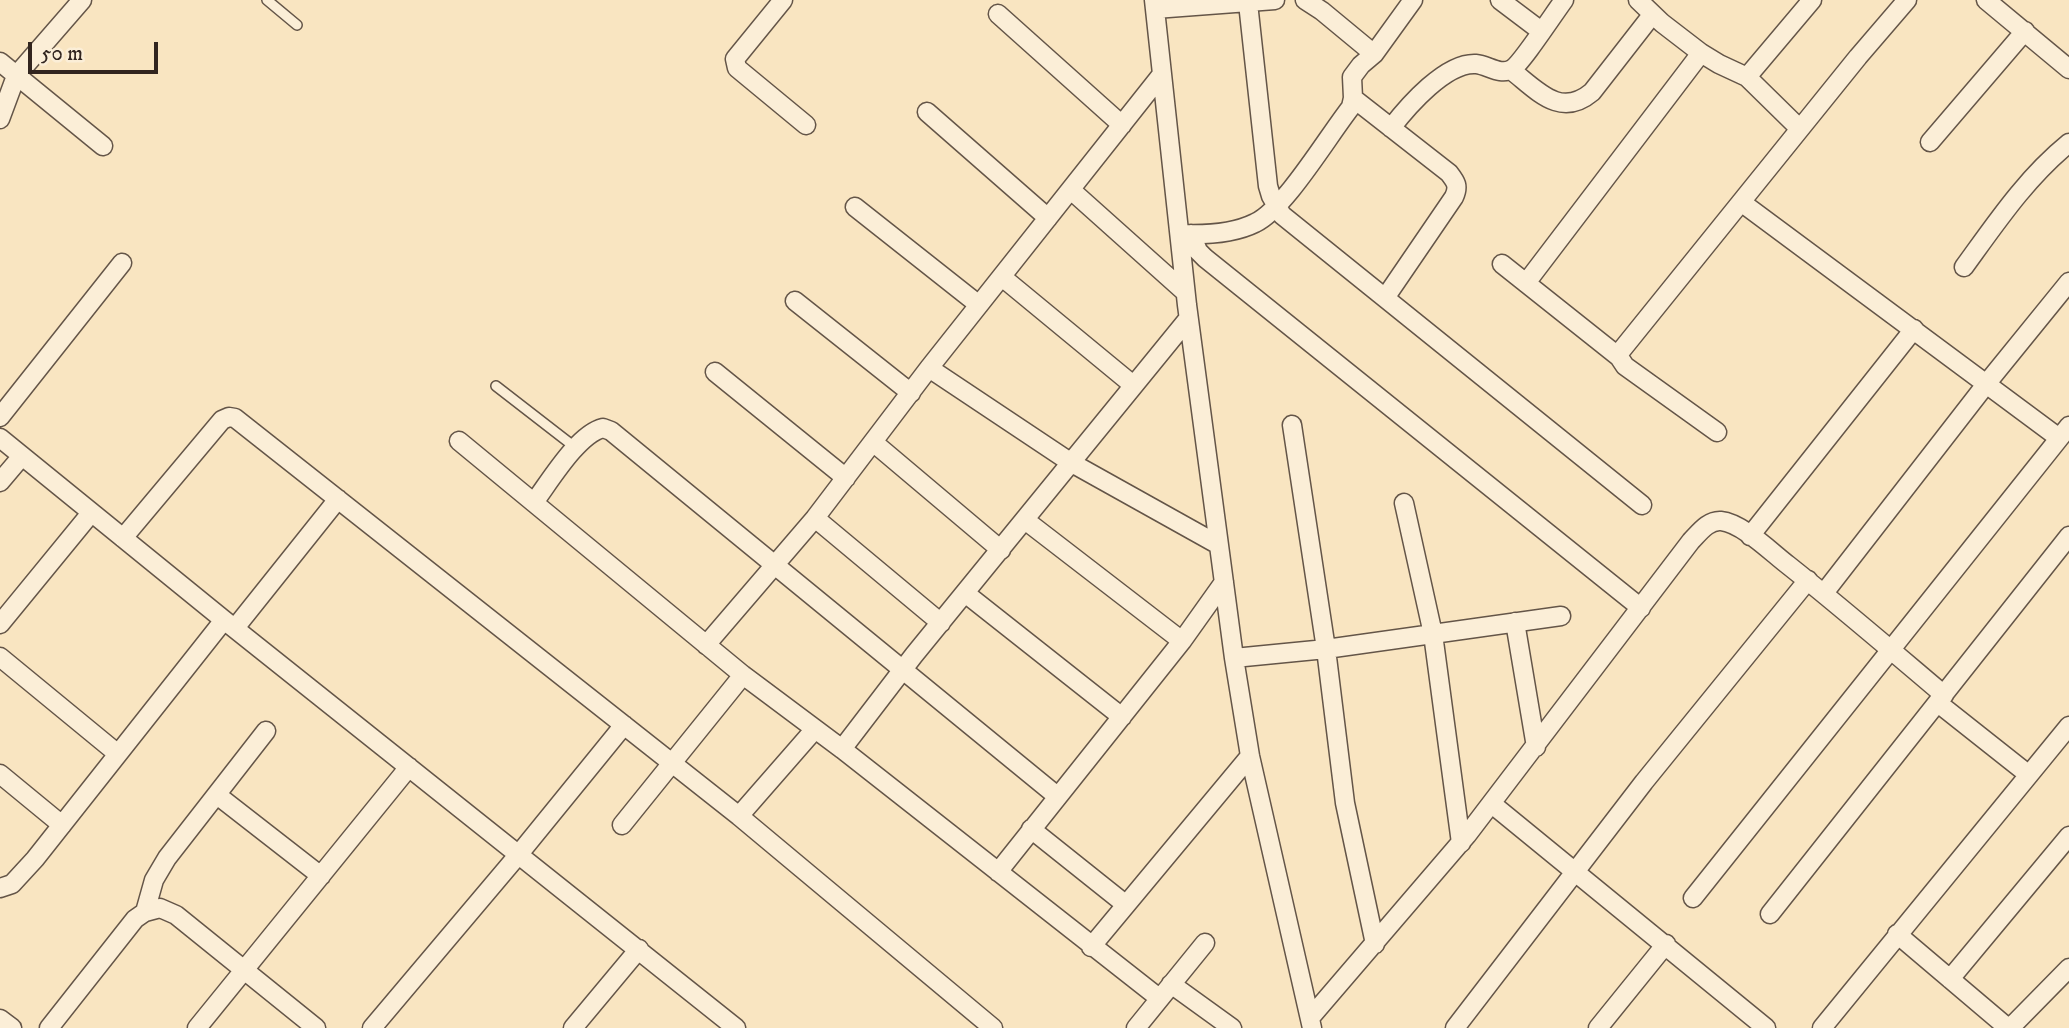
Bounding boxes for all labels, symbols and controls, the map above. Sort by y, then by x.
scale bar [32,28,161,72]
text: 50 m [41,41,83,67]

